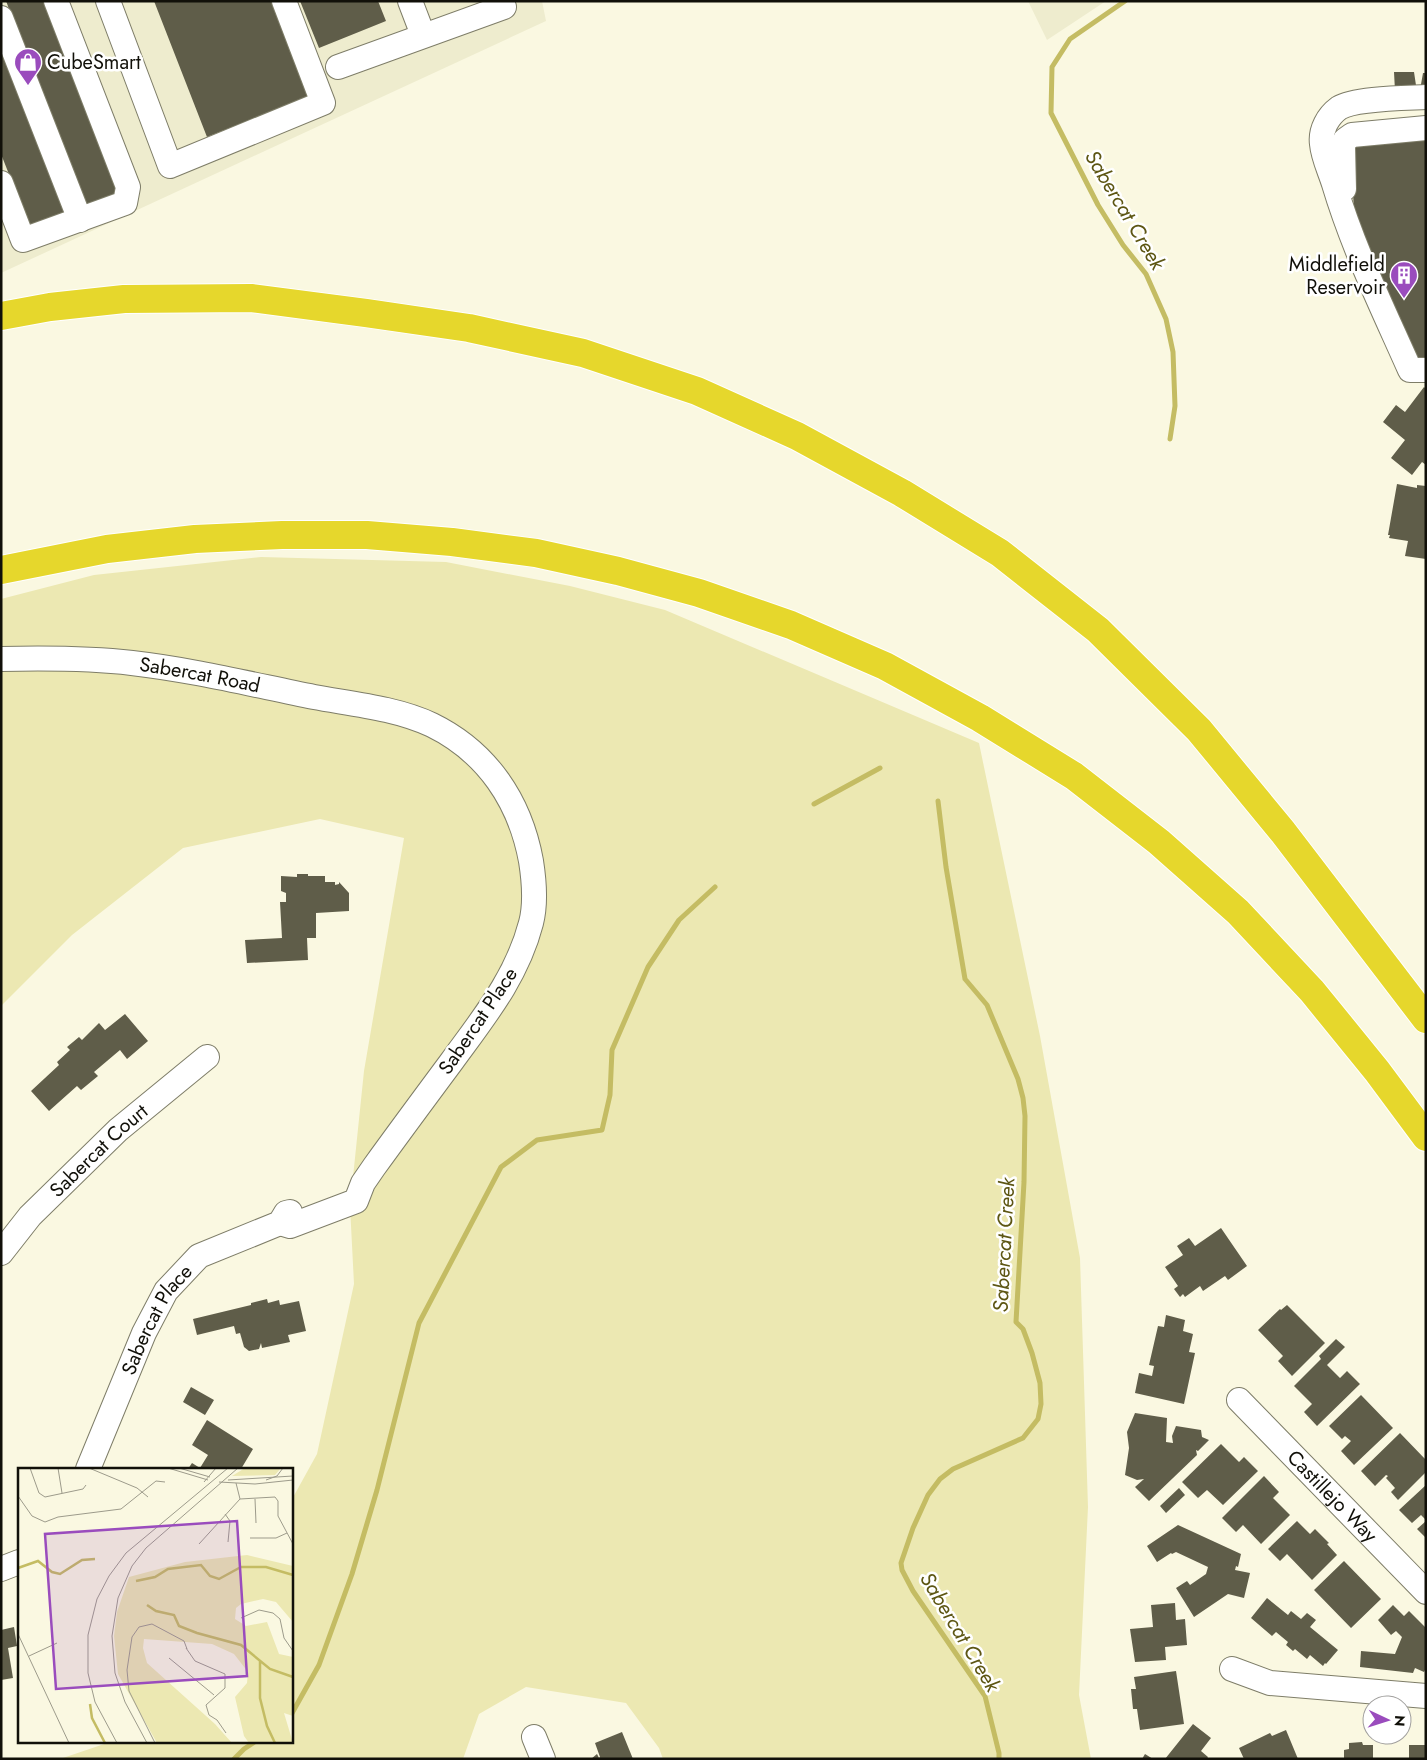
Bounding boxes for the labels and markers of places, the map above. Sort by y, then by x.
shop icon: CubeSmart [13,47,43,86]
place label: CubeSmart [47,48,141,77]
place label: Middlefield Reservoir [1289,250,1385,302]
building icon: Middlefield Reservoir [1389,260,1419,299]

